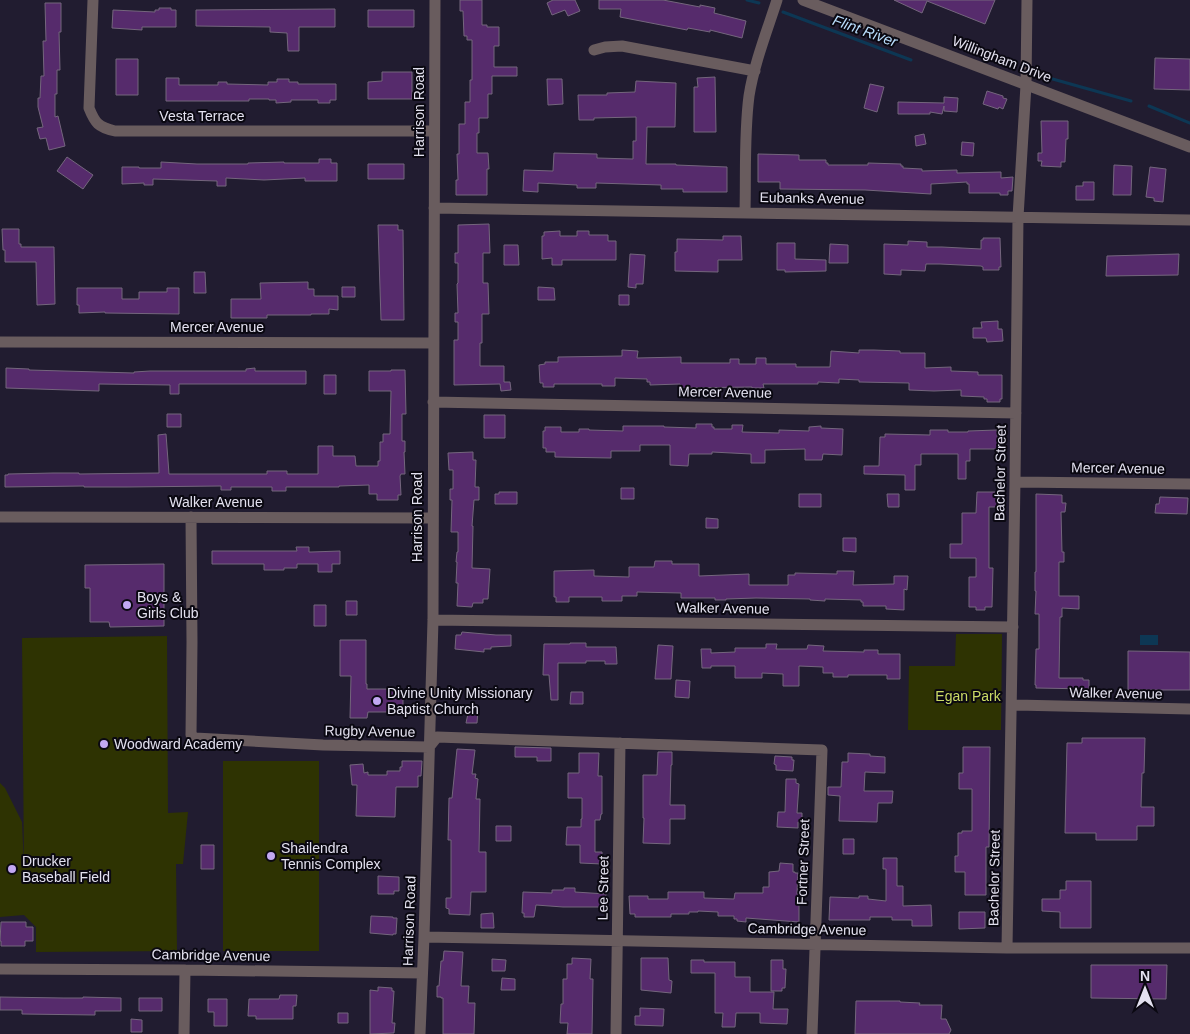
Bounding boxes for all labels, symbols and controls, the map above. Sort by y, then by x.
water label: Flint River [831,11,901,50]
street label: Willingham Drive [950,33,1054,85]
street label: Harrison Road [411,67,427,157]
street label: Vesta Terrace [159,108,245,124]
street label: Eubanks Avenue [759,189,865,207]
street label: Mercer Avenue [170,319,264,335]
street label: Mercer Avenue [678,383,772,401]
street label: Bachelor Street [991,425,1009,521]
street label: Mercer Avenue [1071,459,1165,477]
street label: Harrison Road [409,472,425,562]
street label: Walker Avenue [169,494,263,510]
place label: Boys & Girls Club [137,589,199,621]
marker: Boys & Girls Club [121,599,133,611]
street label: Walker Avenue [676,599,770,617]
street label: Walker Avenue [1069,684,1163,702]
place label: Divine Unity Missionary Baptist Church [387,685,532,717]
park label: Egan Park [935,688,1002,704]
marker: Divine Unity Missionary Baptist Church [371,695,383,707]
street label: Rugby Avenue [324,722,416,740]
place label: Woodward Academy [114,736,242,752]
marker: Woodward Academy [98,738,110,750]
street label: Fortner Street [793,818,813,905]
street label: Bachelor Street [985,830,1003,926]
place label: Shailendra Tennis Complex [281,840,381,872]
marker: Shailendra Tennis Complex [265,850,277,862]
place label: Drucker Baseball Field [22,853,110,885]
street label: Lee Street [594,855,612,920]
marker: Drucker Baseball Field [6,863,18,875]
street label: Harrison Road [399,876,419,966]
street label: Cambridge Avenue [747,920,867,938]
street label: Cambridge Avenue [151,946,271,964]
north arrow [1120,964,1170,1014]
text: N [1140,968,1150,984]

